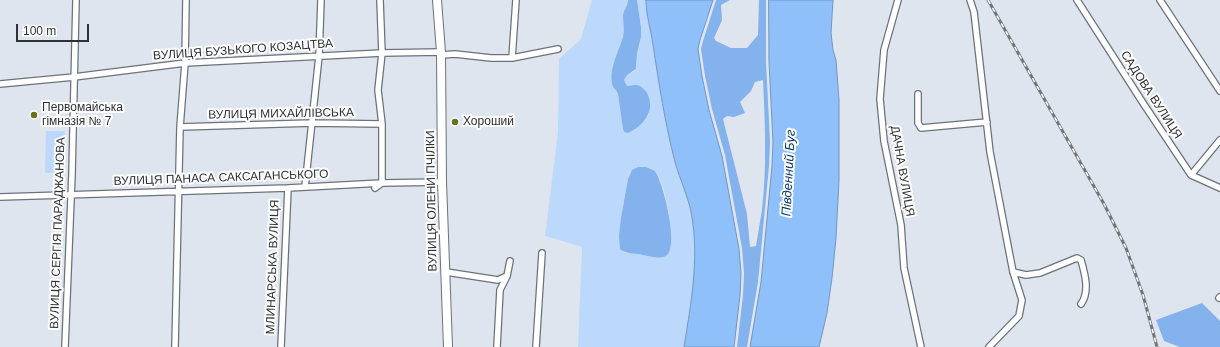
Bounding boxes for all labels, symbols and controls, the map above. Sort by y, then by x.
scale bar [18,16,91,42]
text: 100 m [23,24,56,38]
street label: ВУЛИЦЯ БУЗЬКОГО КОЗАЦТВА [153,37,333,63]
street label: САДОВА ВУЛИЦЯ [1117,48,1185,142]
place label: Первомайська гімназія № 7 [42,101,123,129]
street label: ВУЛИЦЯ МИХАЙЛІВСЬКА [208,106,354,122]
marker: Первомайська гімназія № 7 [29,110,39,120]
place label: Хороший [463,115,514,129]
marker: Хороший [450,117,460,127]
street label: ДАЧНА ВУЛИЦЯ [887,124,917,218]
water label: Південний Буг [779,129,799,217]
street label: ВУЛИЦЯ ОЛЕНИ ПЧІЛКИ [424,130,440,272]
street label: ВУЛИЦЯ СЕРГІЯ ПАРАДЖАНОВА [47,137,69,329]
street label: ВУЛИЦЯ ПАНАСА САКСАГАНСЬКОГО [113,167,329,189]
street label: МЛИНАРСЬКА ВУЛИЦЯ [263,199,283,335]

